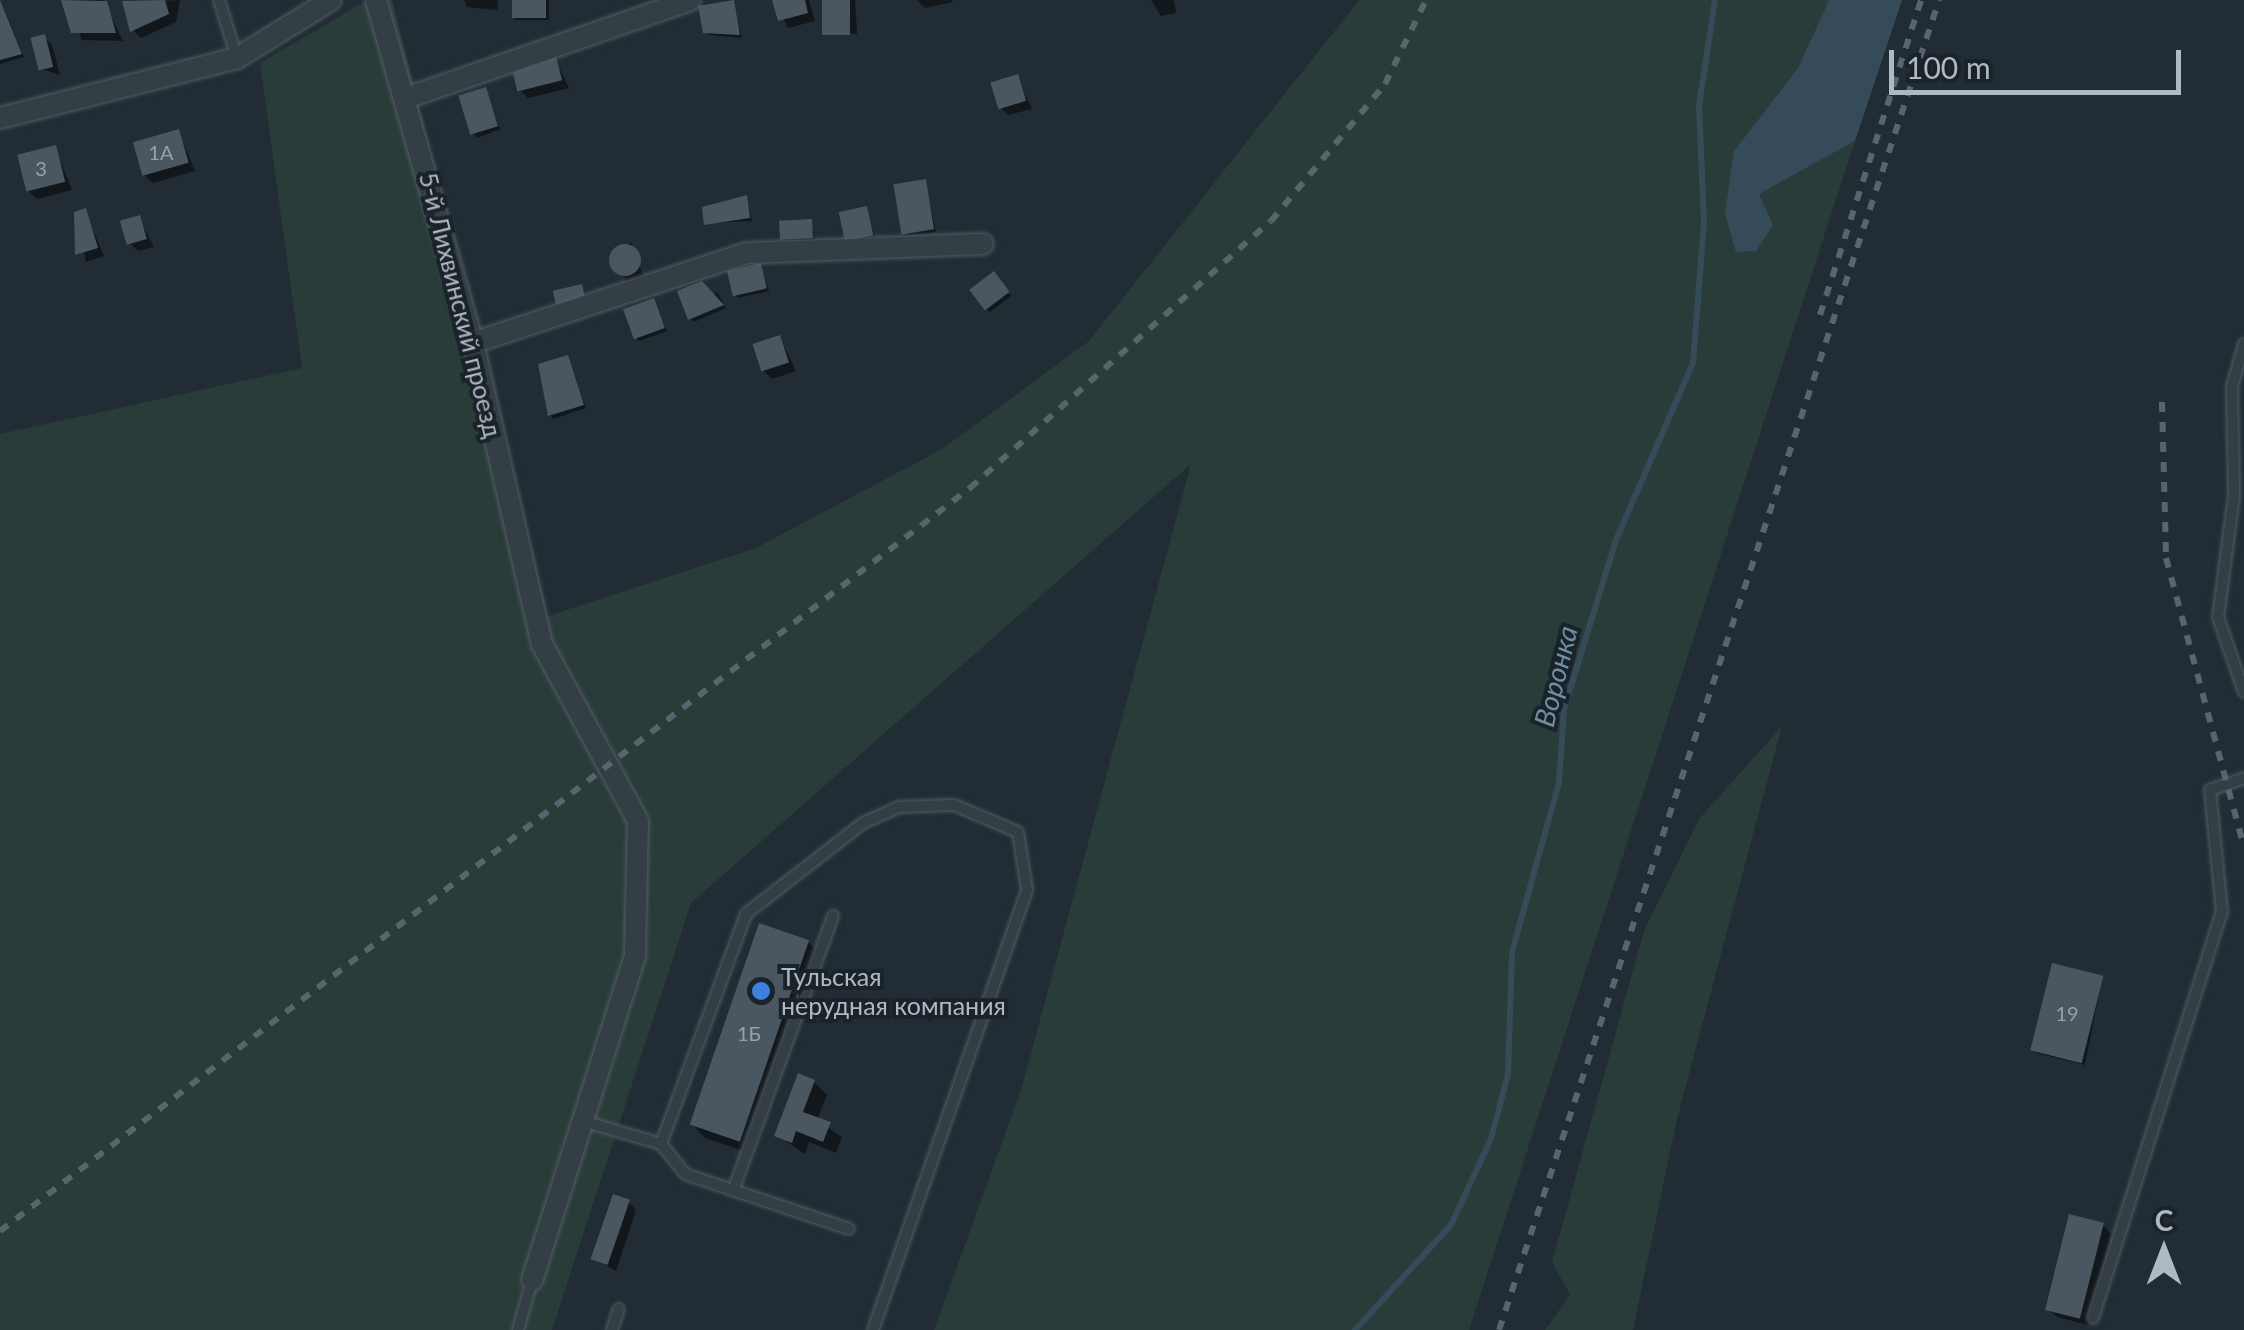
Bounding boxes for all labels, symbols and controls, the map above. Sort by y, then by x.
scale bar [1894,30,2186,92]
text: 100 m [1906,49,1991,85]
house number: 1А [148,140,174,164]
house number: 3 [35,156,47,180]
street label: 5-й Лихвинский проезд [414,169,508,441]
water label: Воронка [1526,622,1584,730]
place label: Тульская нерудная компания [781,962,1006,1021]
marker: Тульская нерудная компания [750,980,772,1002]
house number: 19 [2055,1001,2079,1025]
house number: 1Б [737,1021,761,1045]
north arrow [2114,1200,2214,1300]
text: С [2155,1203,2173,1237]

